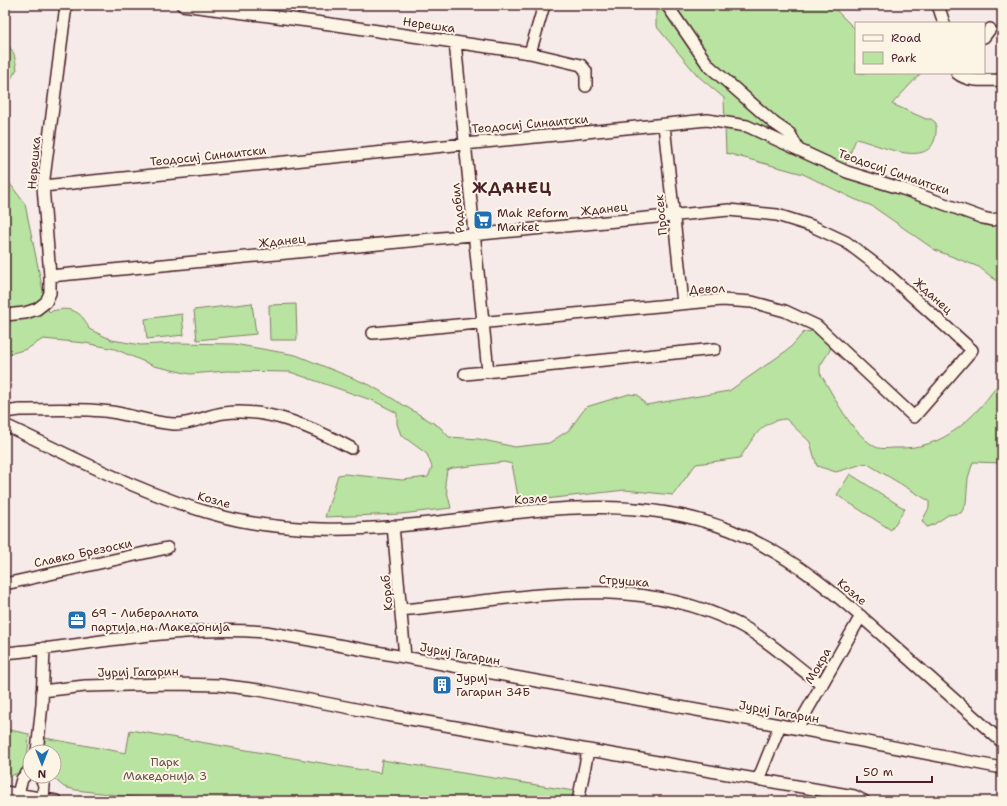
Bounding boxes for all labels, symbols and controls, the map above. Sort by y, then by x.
street label: Нерешка [402,13,457,37]
legend [855,22,985,74]
text: Road [891,30,922,46]
text: Park [891,50,917,66]
street label: Теодосиј Синаитски [471,111,589,137]
street label: Нерешка [24,135,44,190]
street label: Теодосиј Синаитски [149,142,267,170]
street label: Теодосиј Синаитски [836,145,952,199]
district label: ЖДАНЕЦ [472,177,552,198]
street label: Радобил [447,182,469,234]
street label: Просек [651,193,671,236]
street label: Жданец [580,199,629,219]
place label: Mak Reform Market [497,205,568,235]
supermarket icon: Mak Reform Market [472,209,494,231]
street label: Жданец [258,231,307,251]
street label: Жданец [910,274,956,318]
street label: Девол [689,280,726,298]
street label: Козле [196,488,233,512]
street label: Козле [514,490,549,508]
street label: Славко Брезоски [33,535,134,571]
street label: Струшка [598,571,650,591]
street label: Кораб [377,574,397,612]
street label: Козле [834,575,870,609]
place label: 69 - Либералната партија на Македонија [91,605,231,635]
office icon: 69 - Либералната партија на Македонија [66,609,88,631]
street label: Јуриј Гагарин [419,639,501,669]
street label: Мокра [801,644,835,687]
street label: Јуриј Гагарин [97,663,179,681]
place label: Јуриј Гагарин 34Б [456,670,530,700]
building icon: Јуриј Гагарин 34Б [431,674,453,696]
street label: Јуриј Гагарин [738,697,820,727]
north arrow [22,744,62,784]
park label: Парк Македонија 3 [123,754,207,784]
scale bar [857,758,932,784]
text: 50 m [863,764,893,780]
text: N [37,766,46,781]

